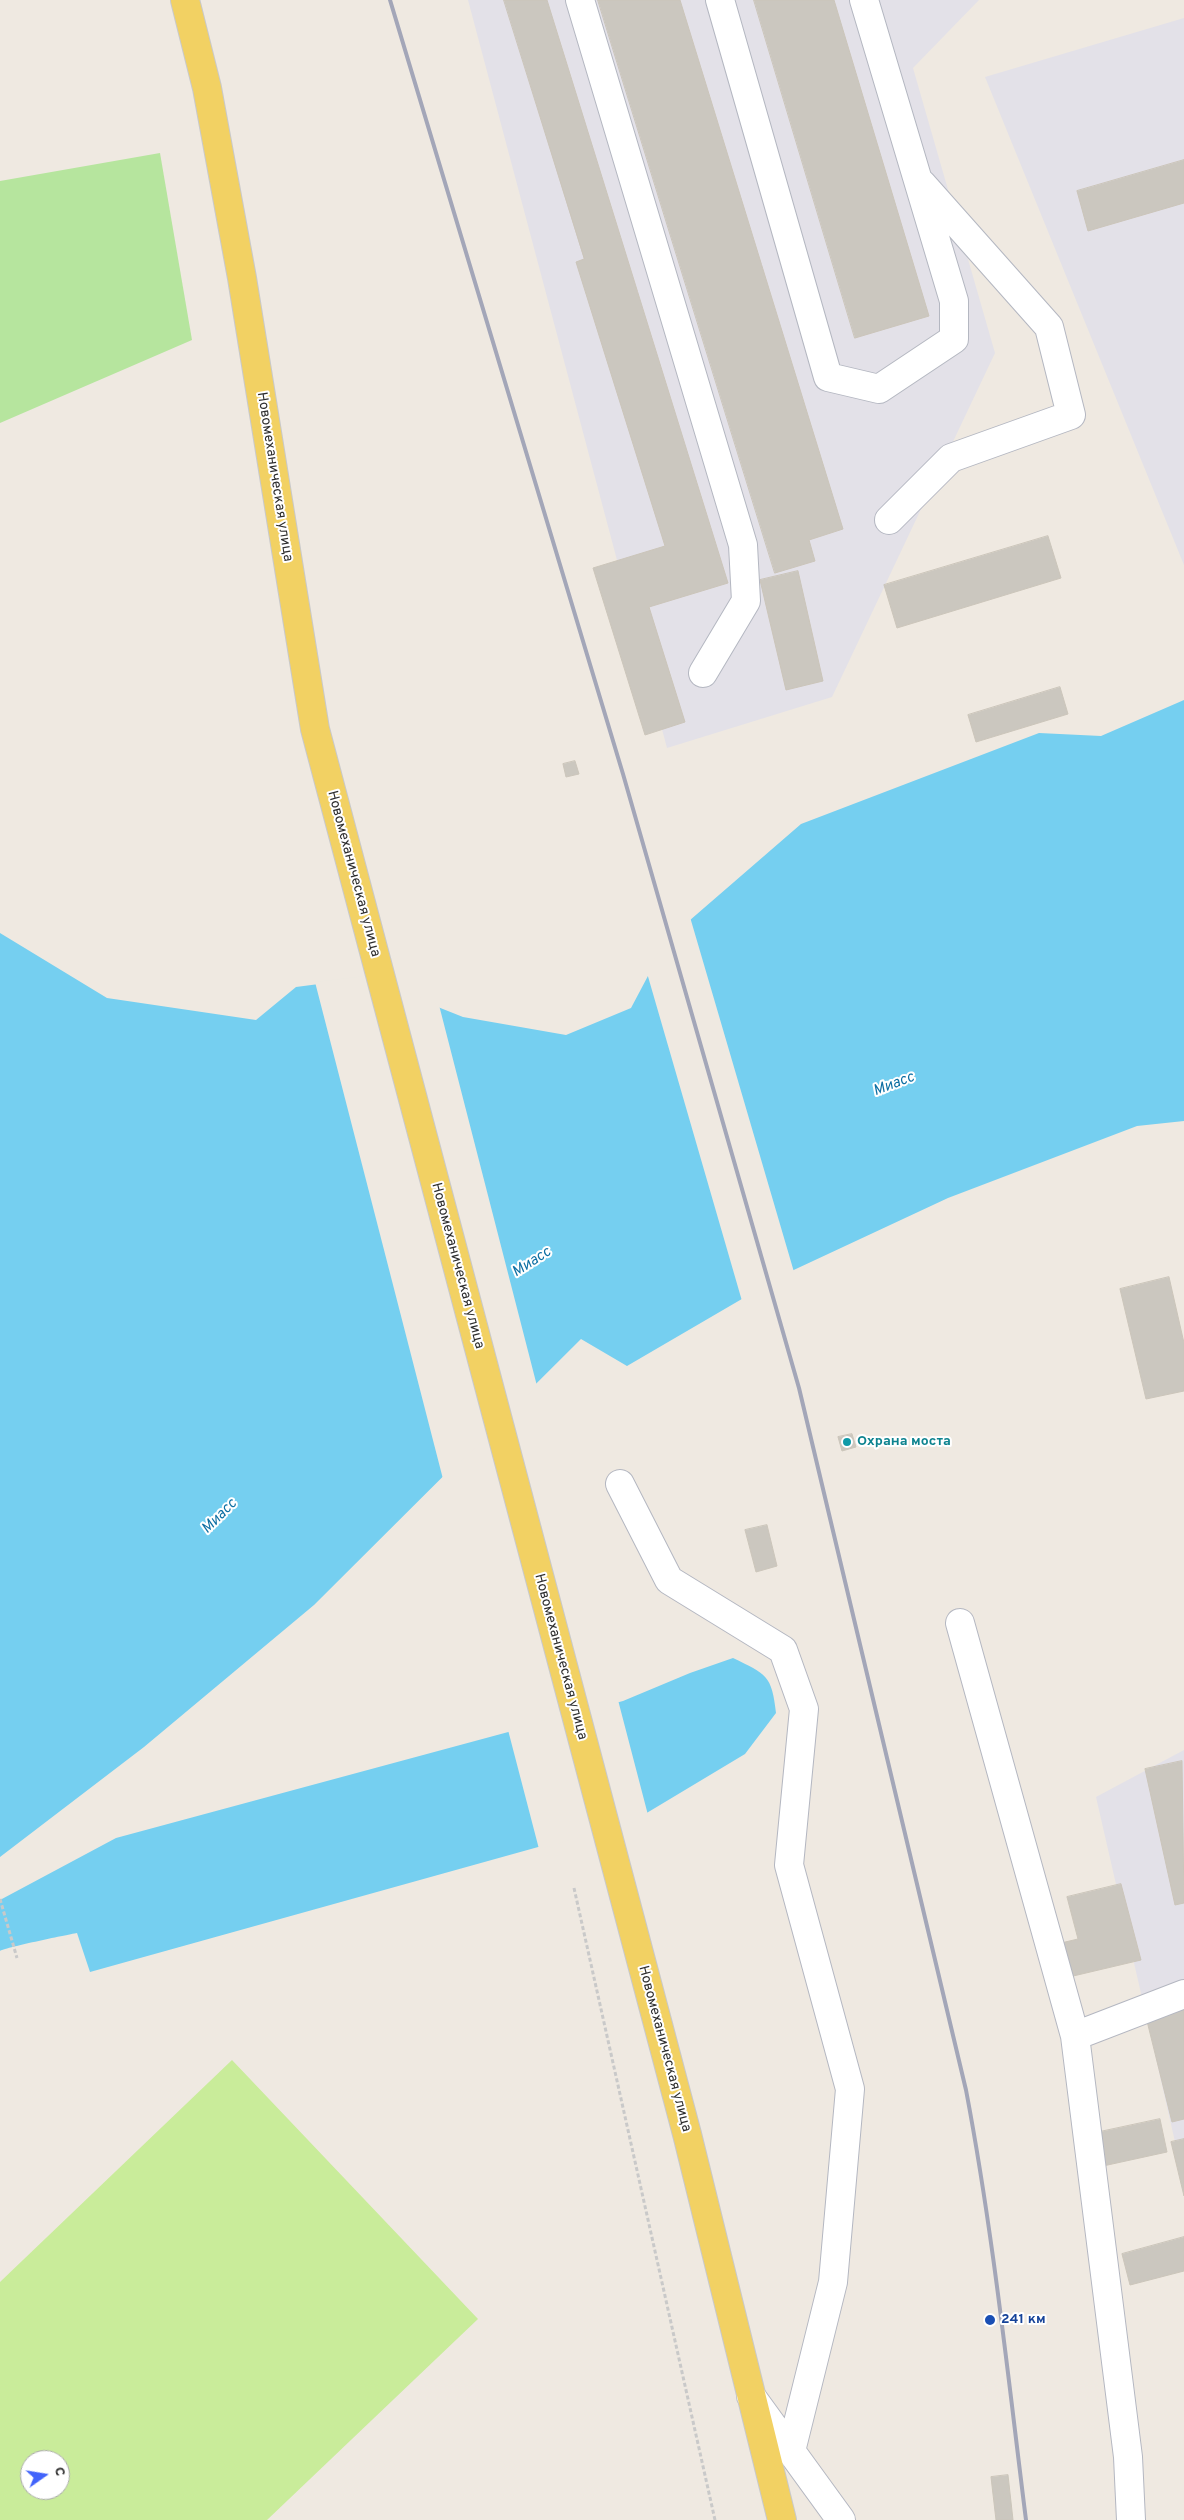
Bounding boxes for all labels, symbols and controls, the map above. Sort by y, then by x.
street label: Новомеханическая улица [252,391,296,563]
street label: Новомеханическая улица [323,789,383,959]
water label: Миасс [871,1069,917,1101]
street label: Новомеханическая улица [427,1181,487,1351]
water label: Миасс [509,1244,555,1282]
place label: Охрана моста [857,1434,951,1450]
marker: Охрана моста [841,1436,853,1448]
water label: Миасс [199,1496,241,1538]
street label: Новомеханическая улица [530,1572,590,1742]
street label: Новомеханическая улица [634,1964,694,2134]
place label: 241 км [1001,2312,1046,2328]
marker: 241 км [983,2313,997,2327]
north arrow [20,2450,70,2500]
text: С [50,2465,68,2478]

